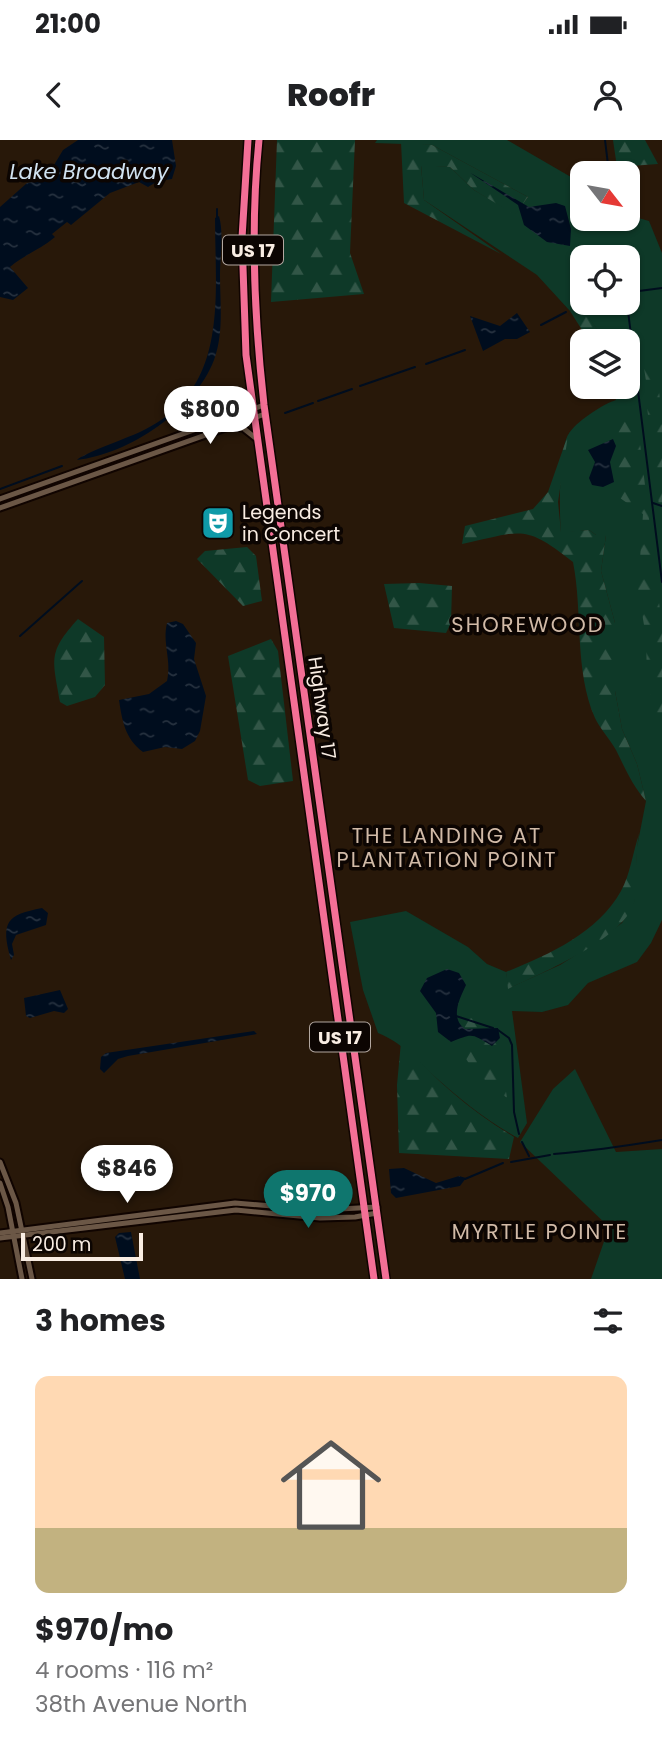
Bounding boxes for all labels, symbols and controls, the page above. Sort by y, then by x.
text: 21:00 [35,6,101,42]
text: Roofr [287,72,375,117]
icon: back [35,76,73,114]
icon: person [589,76,627,114]
water label: Lake Broadway [9,157,170,186]
north arrow [570,161,640,231]
map controls [570,161,640,399]
road number: US 17 [223,236,283,264]
button: locate [570,245,640,315]
button: layers [570,329,640,399]
pin: $800 [169,386,251,446]
text: $800 [180,393,240,425]
place label: Legends in Concert [242,499,340,548]
theatre icon: Legends in Concert [199,504,237,542]
district label: SHOREWOOD [451,610,605,639]
street label: Highway 17 [301,655,343,761]
district label: THE LANDING AT PLANTATION POINT [336,821,558,874]
road number: US 17 [310,1022,370,1052]
pin: $846 [86,1146,168,1205]
text: $846 [97,1152,157,1184]
pin: $970 [267,1170,349,1230]
text: $970 [280,1177,336,1209]
district label: MYRTLE POINTE [452,1217,628,1246]
scale bar [21,1230,144,1262]
text: 200 m [32,1231,91,1258]
text: 3 homes [35,1299,166,1342]
icon: filters [589,1302,627,1340]
icon: home [268,1422,394,1548]
text: $970/mo [35,1608,173,1651]
text: 4 rooms · 116 m² [35,1654,213,1686]
text: 38th Avenue North [35,1688,247,1720]

